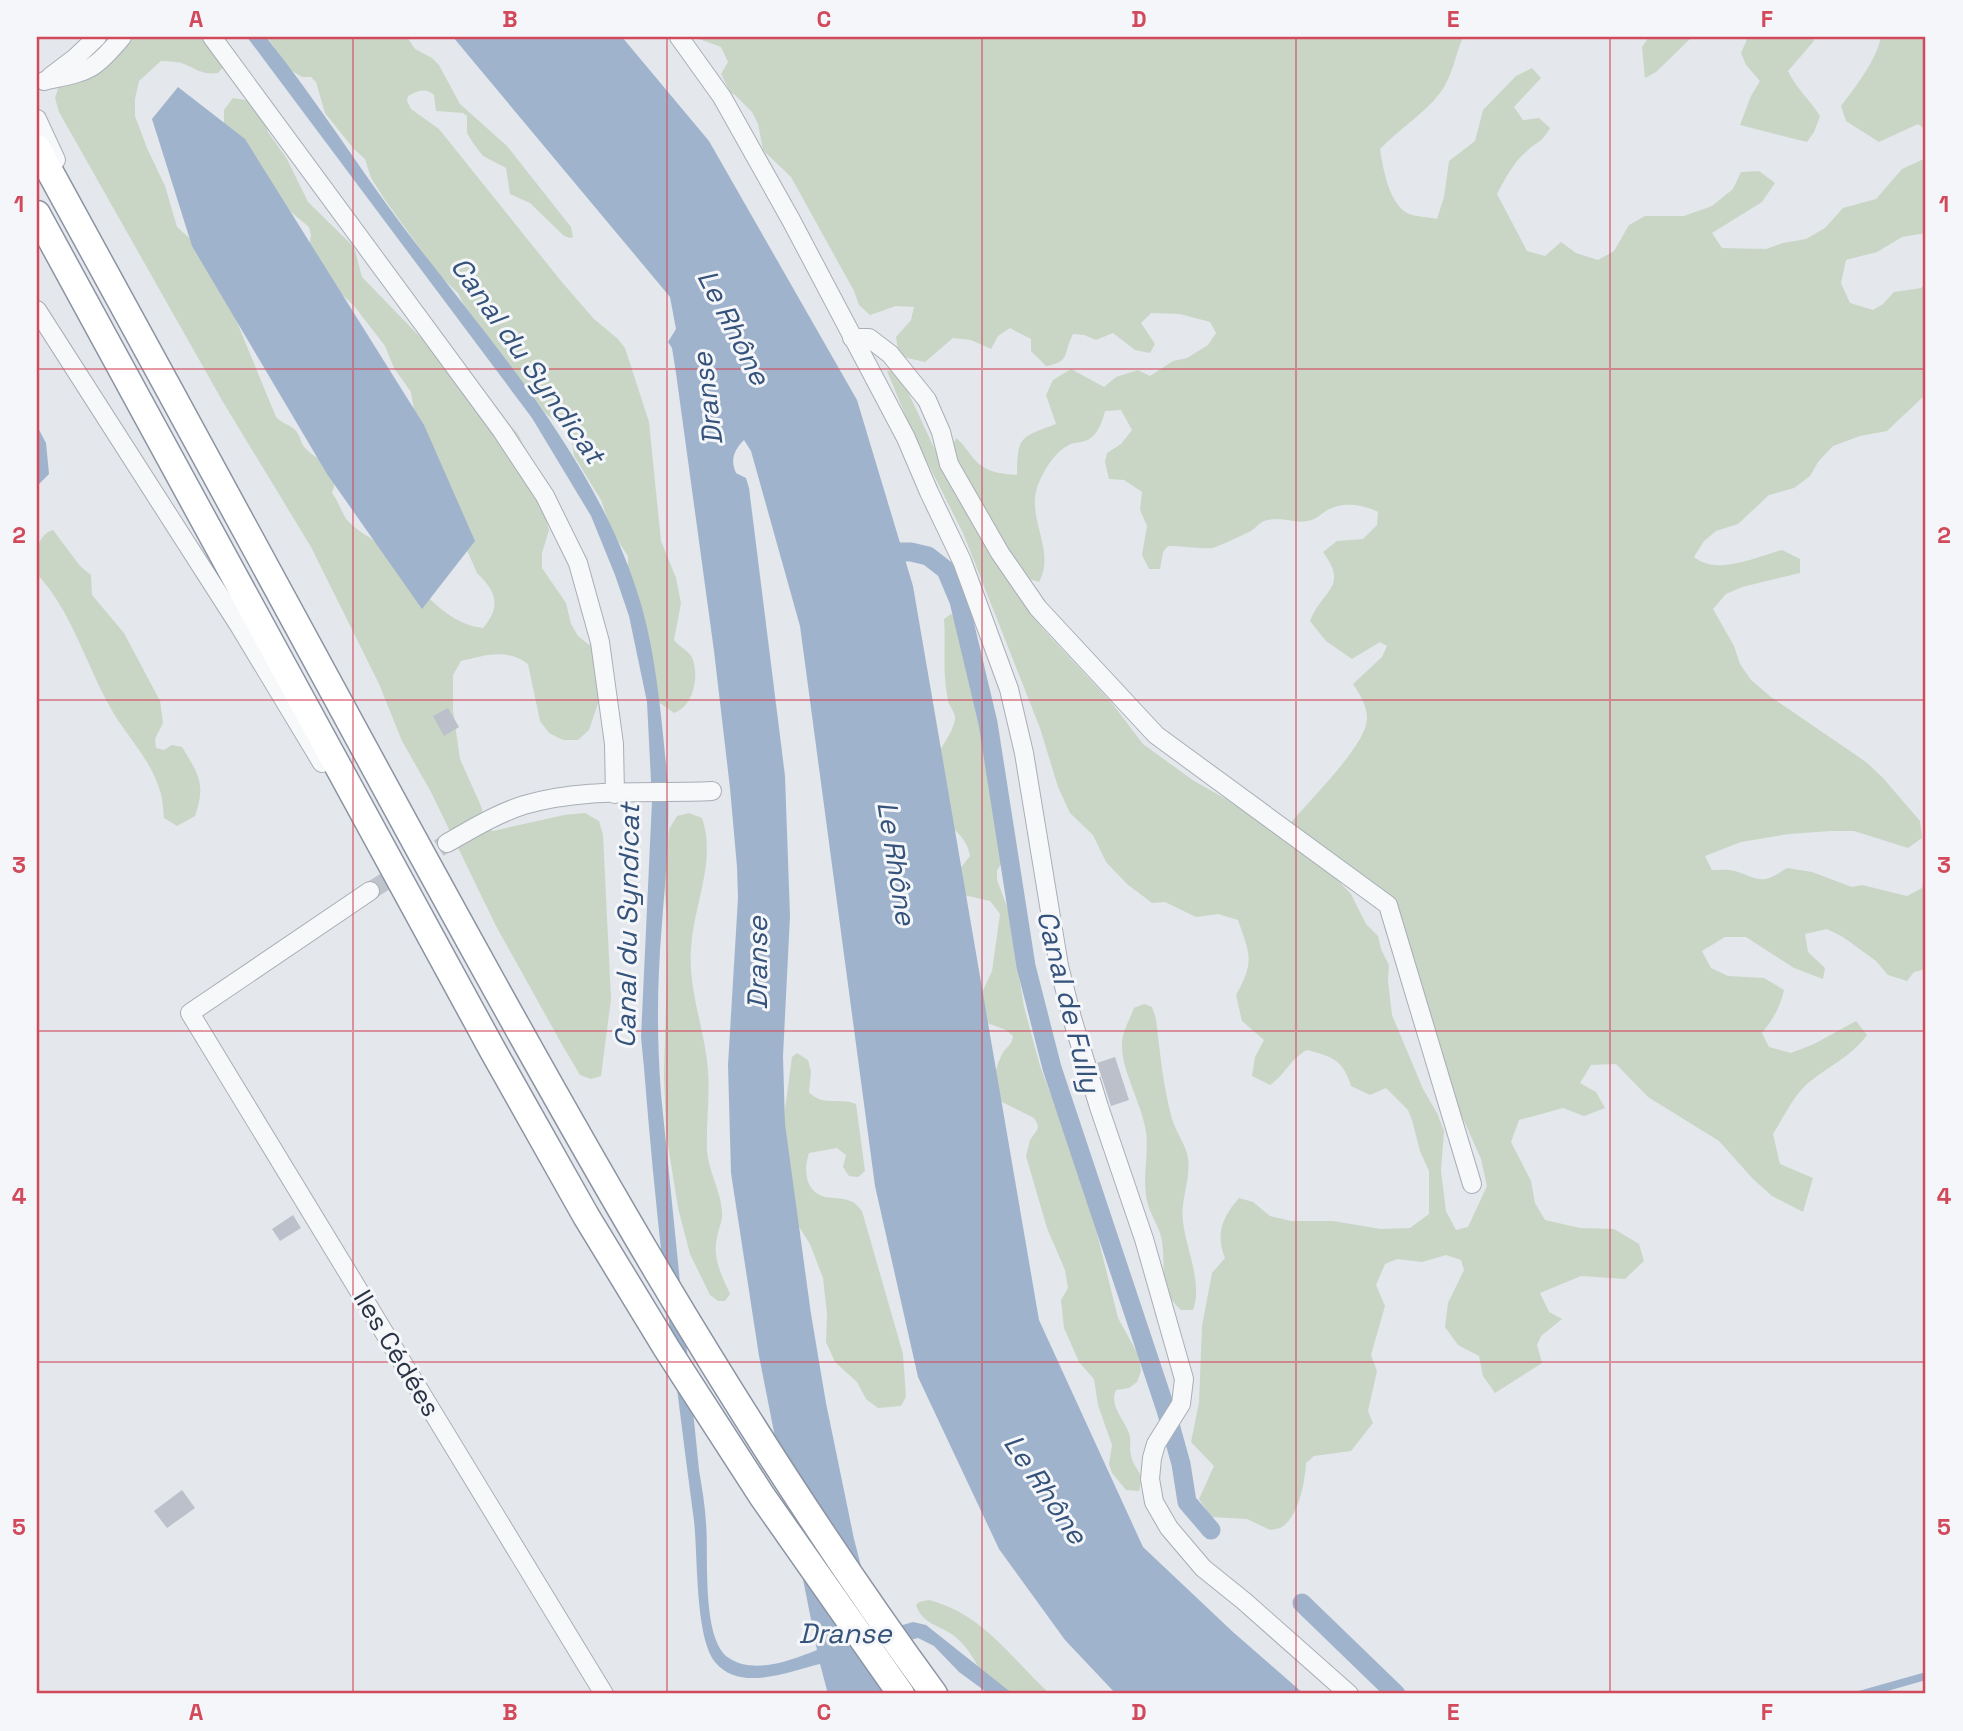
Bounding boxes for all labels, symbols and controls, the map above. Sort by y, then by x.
text: A [189,4,204,34]
text: B [502,4,518,34]
text: C [817,4,831,34]
text: D [1131,4,1147,34]
text: E [1447,4,1459,34]
text: F [1761,4,1773,34]
text: 1 [14,189,24,219]
text: 1 [1939,189,1949,219]
water label: Canal du Syndicat [443,249,615,473]
water label: Le Rhône [690,263,779,392]
water label: Dranse [683,349,731,447]
text: 2 [12,520,26,550]
text: 2 [1937,520,1951,550]
water label: Le Rhône [869,799,925,929]
water label: Canal du Syndicat [607,800,647,1049]
text: 3 [12,850,26,880]
text: 3 [1937,850,1951,880]
water label: Canal de Fully [1029,906,1109,1098]
water label: Dranse [739,915,775,1010]
text: 4 [12,1181,27,1211]
text: 4 [1937,1181,1952,1211]
street label: Iles Cédées [346,1283,448,1423]
water label: Le Rhône [996,1427,1097,1552]
text: 5 [12,1512,26,1542]
text: 5 [1937,1512,1951,1542]
water label: Dranse [798,1615,893,1651]
text: A [189,1697,204,1727]
text: B [502,1697,518,1727]
text: C [817,1697,831,1727]
text: D [1131,1697,1147,1727]
text: E [1447,1697,1459,1727]
text: F [1761,1697,1773,1727]

